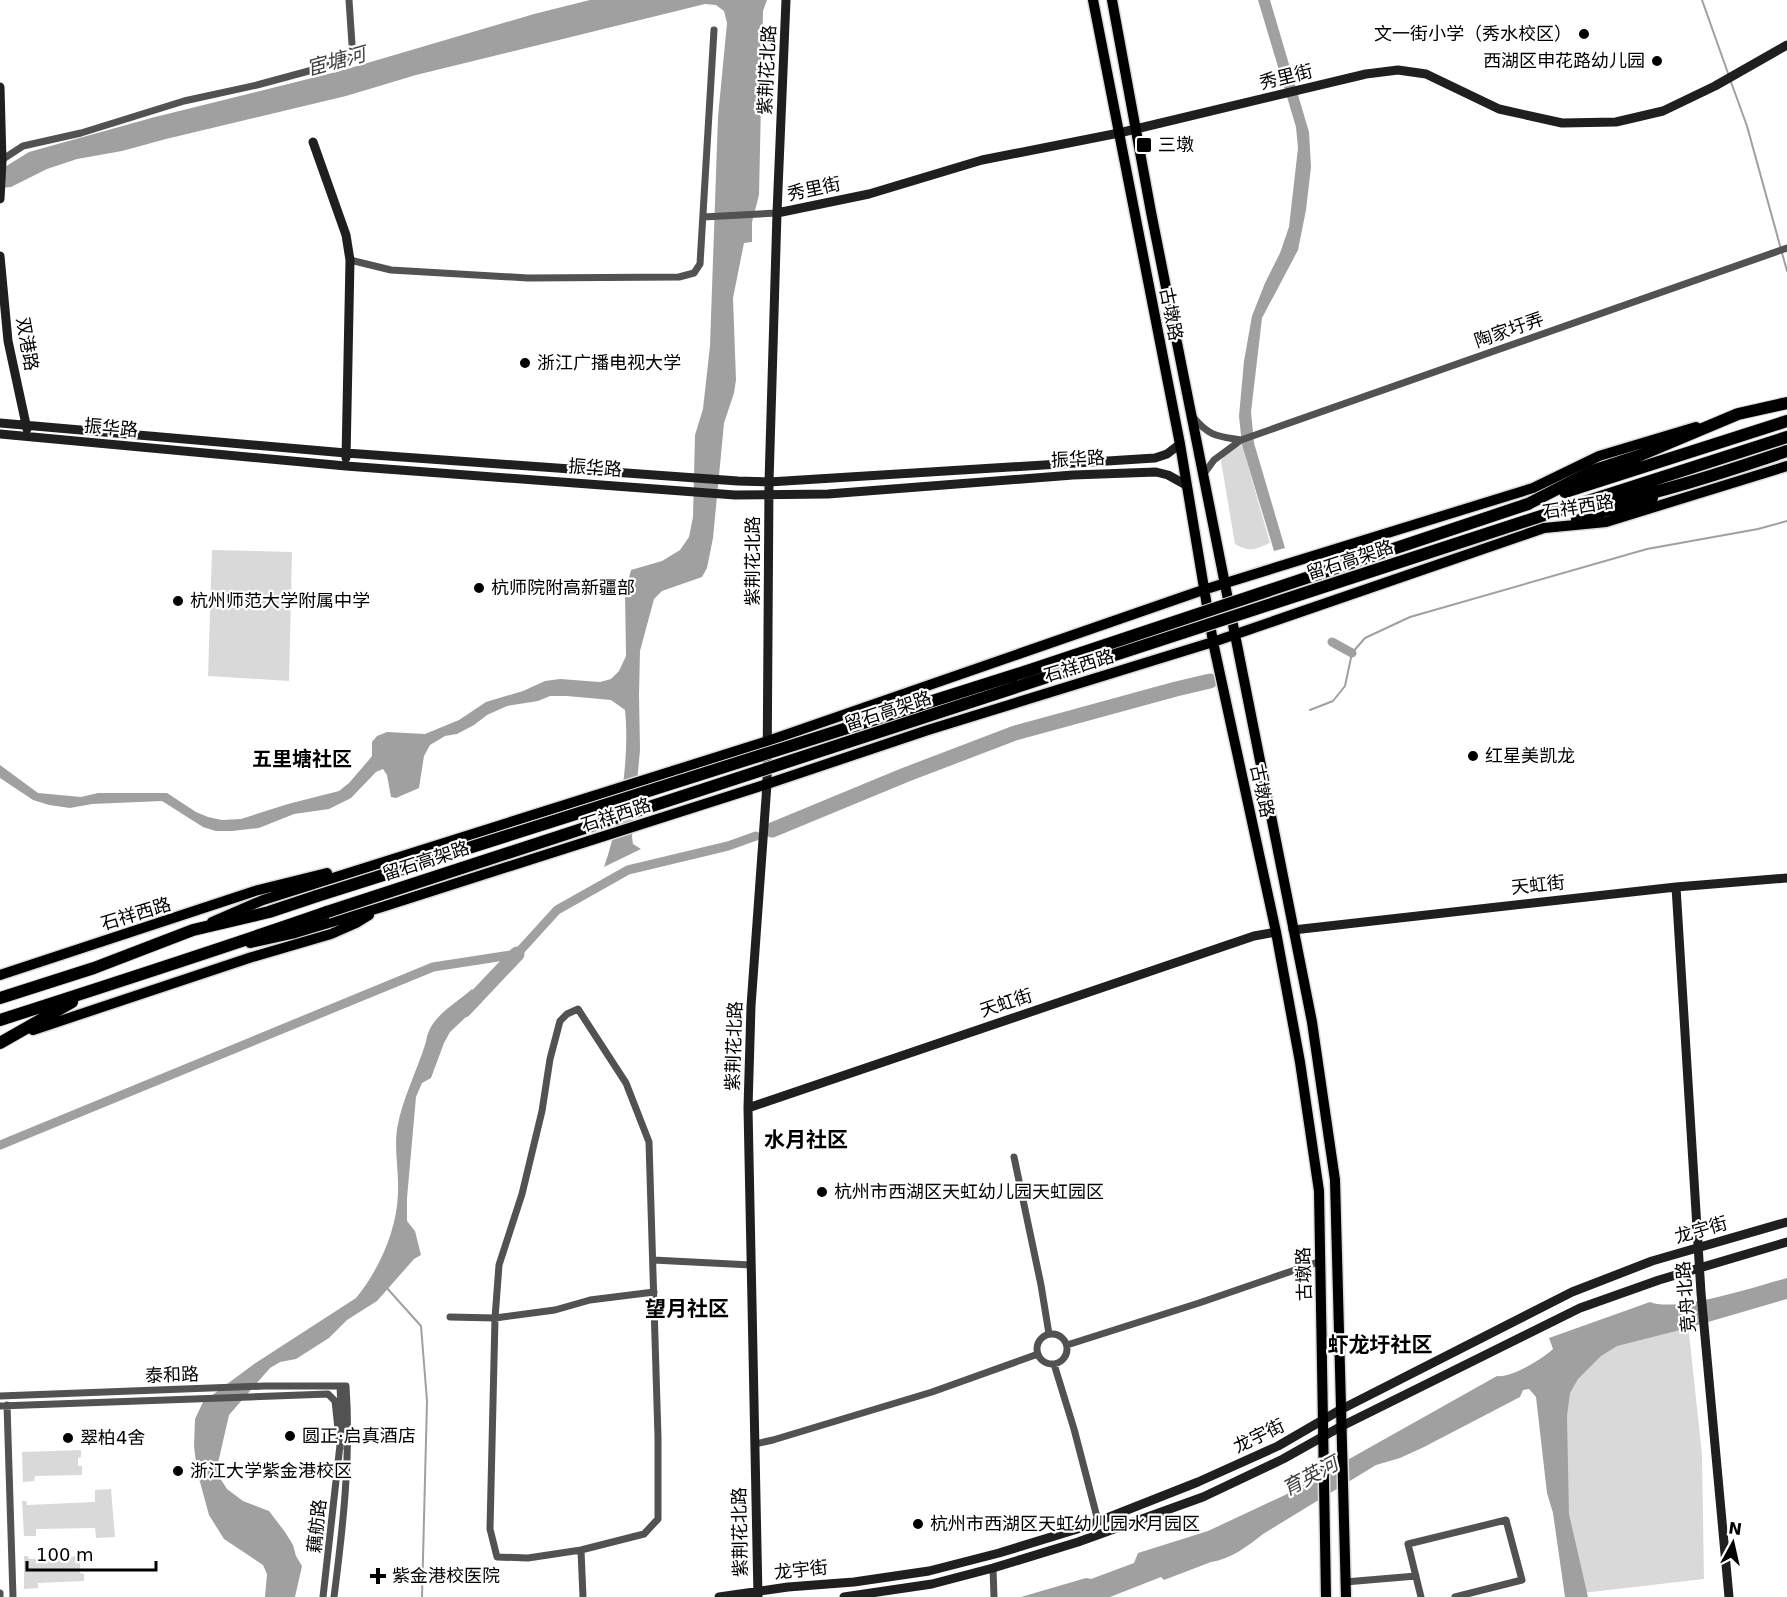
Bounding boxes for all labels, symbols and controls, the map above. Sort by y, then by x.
place label: 文一街小学（秀水校区） [1374,23,1572,44]
street label: 紫荆花北路 [754,24,779,115]
marker: 文一街小学（秀水校区） [1577,27,1591,41]
water label: 宦塘河 [304,41,372,80]
place label: 西湖区申花路幼儿园 [1483,50,1645,71]
marker: 西湖区申花路幼儿园 [1650,54,1664,68]
street label: 秀里街 [1257,60,1315,93]
place label: 三墩 [1158,134,1194,155]
marker: 三墩 [1135,136,1153,154]
street label: 秀里街 [785,173,842,204]
street label: 古墩路 [1156,285,1187,342]
street label: 陶家圩弄 [1471,308,1546,351]
street label: 双港路 [12,316,43,372]
place label: 浙江广播电视大学 [537,352,681,373]
marker: 浙江广播电视大学 [518,356,532,370]
street label: 振华路 [83,415,139,440]
street label: 振华路 [1050,447,1105,470]
street label: 振华路 [567,455,623,480]
street label: 石祥西路 [1541,491,1615,523]
street label: 紫荆花北路 [742,516,763,606]
street label: 留石高架路 [1304,536,1396,583]
place label: 杭师院附高新疆部 [491,577,635,598]
marker: 杭师院附高新疆部 [472,581,486,595]
place label: 杭州师范大学附属中学 [190,590,370,611]
marker: 杭州师范大学附属中学 [171,594,185,608]
street label: 石祥西路 [1041,645,1116,686]
street label: 留石高架路 [842,687,934,734]
place label: 红星美凯龙 [1485,745,1575,766]
district label: 五里塘社区 [252,747,352,771]
marker: 红星美凯龙 [1466,749,1480,763]
street label: 古墩路 [1247,762,1278,819]
street label: 石祥西路 [578,793,653,836]
street label: 留石高架路 [380,837,472,884]
street label: 天虹街 [1510,871,1566,898]
street label: 石祥西路 [98,893,173,934]
street label: 天虹街 [977,984,1035,1021]
street label: 紫荆花北路 [721,1001,746,1091]
district label: 水月社区 [764,1128,848,1152]
place label: 杭州市西湖区天虹幼儿园天虹园区 [834,1181,1104,1202]
marker: 杭州市西湖区天虹幼儿园天虹园区 [815,1185,829,1199]
street label: 龙宇街 [1672,1212,1730,1247]
street label: 古墩路 [1292,1247,1315,1301]
street label: 竞舟北路 [1672,1260,1699,1334]
district label: 望月社区 [645,1297,729,1321]
district label: 虾龙圩社区 [1328,1333,1433,1357]
street label: 泰和路 [145,1363,199,1386]
street label: 龙宇街 [1230,1414,1288,1457]
place label: 圆正·启真酒店 [302,1425,416,1446]
place label: 翠柏4舍 [80,1427,145,1448]
marker: 圆正·启真酒店 [283,1429,297,1443]
marker: 翠柏4舍 [61,1431,75,1445]
water label: 育英河 [1278,1449,1346,1501]
place label: 浙江大学紫金港校区 [190,1460,352,1481]
marker: 浙江大学紫金港校区 [171,1464,185,1478]
street label: 紫荆花北路 [728,1487,751,1577]
street label: 藕舫路 [303,1498,330,1554]
place label: 杭州市西湖区天虹幼儿园水月园区 [930,1513,1200,1534]
north arrow [1703,1513,1763,1573]
marker: 杭州市西湖区天虹幼儿园水月园区 [911,1517,925,1531]
text: N [1727,1518,1743,1539]
scale bar [27,1534,156,1572]
text: 100 m [36,1544,94,1565]
street label: 龙宇街 [773,1556,829,1583]
place label: 紫金港校医院 [392,1565,500,1586]
marker: 紫金港校医院 [369,1567,387,1585]

